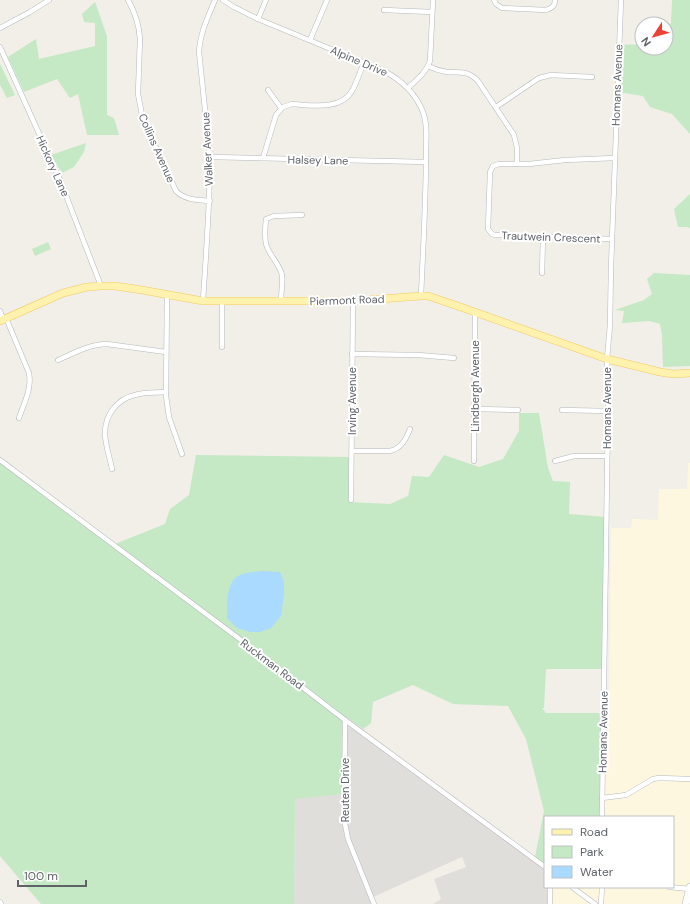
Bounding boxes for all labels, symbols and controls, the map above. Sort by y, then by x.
north arrow [634,16,674,56]
text: N [638,35,654,49]
street label: Alpine Drive [328,43,390,79]
street label: Homans Avenue [609,44,625,126]
street label: Collins Avenue [136,111,178,185]
street label: Walker Avenue [198,112,216,186]
street label: Hickory Lane [33,133,73,199]
street label: Halsey Lane [287,152,349,168]
street label: Trautwein Crescent [501,228,601,246]
street label: Piermont Road [309,292,385,308]
street label: Lindbergh Avenue [468,340,482,432]
street label: Irving Avenue [345,367,359,435]
street label: Homans Avenue [600,367,614,449]
street label: Ruckman Road [238,636,306,692]
street label: Homans Avenue [595,691,611,773]
street label: Reuten Drive [338,758,352,822]
legend [544,816,674,888]
text: Road [580,824,608,840]
text: Park [580,844,604,860]
scale bar [18,862,86,888]
text: Water [580,864,614,880]
text: 100 m [24,868,58,884]

